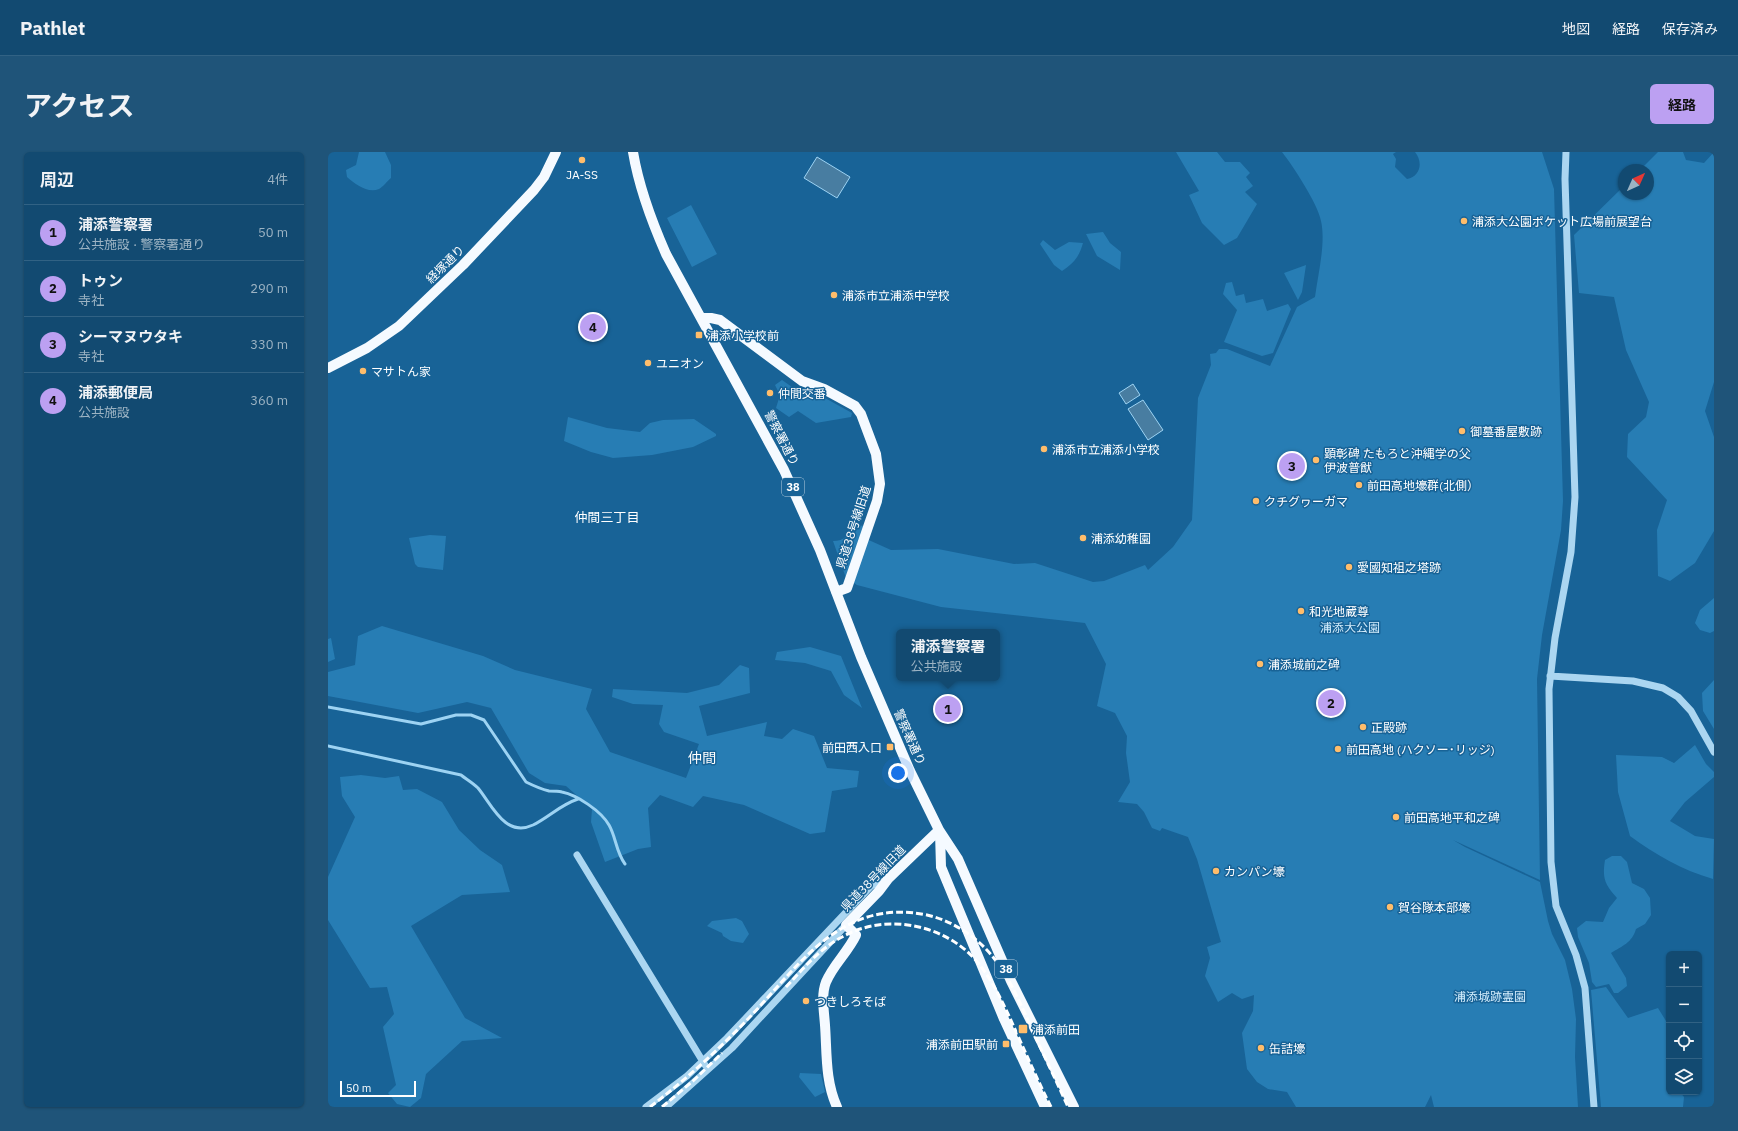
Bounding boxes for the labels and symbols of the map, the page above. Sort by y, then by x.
marker: JA-SS [577,155,587,165]
north arrow [1618,164,1654,200]
place label: JA-SS [566,167,598,182]
place label: 浦添大公園ポケット広場前展望台 [1472,214,1652,229]
marker: 浦添大公園ポケット広場前展望台 [1459,216,1469,226]
street label: 経塚通り [423,242,467,286]
place label: 浦添市立浦添中学校 [842,288,950,303]
marker: 浦添市立浦添中学校 [829,290,839,300]
pin: 4 [580,312,606,342]
place label: 浦添小学校前 [707,328,779,343]
marker: 浦添小学校前 [694,330,704,340]
place label: ユニオン [656,356,704,371]
marker: ユニオン [643,358,653,368]
place label: マサトん家 [371,364,431,379]
marker: マサトん家 [358,366,368,376]
place label: 仲間交番 [778,386,826,401]
marker: 仲間交番 [765,388,775,398]
street label: 警察署通り [762,408,802,468]
place label: 御墓番屋敷跡 [1470,424,1542,439]
marker: 御墓番屋敷跡 [1457,426,1467,436]
place label: 浦添市立浦添小学校 [1052,442,1160,457]
marker: 浦添市立浦添小学校 [1039,444,1049,454]
place label: 顕彰碑 たもろと沖縄学の父 伊波普猷 [1324,446,1471,475]
pin: 3 [1279,451,1305,481]
marker: 顕彰碑 たもろと沖縄学の父 伊波普猷 [1311,455,1321,465]
road number: 38 [782,478,804,496]
place label: 前田高地壕群(北側） [1367,478,1479,493]
marker: 前田高地壕群(北側） [1354,480,1364,490]
street label: 県道38号線旧道 [833,484,873,570]
place label: クチグヮーガマ [1264,494,1348,509]
marker: クチグヮーガマ [1251,496,1261,506]
district label: 仲間三丁目 [574,509,640,526]
place label: 浦添幼稚園 [1091,531,1151,546]
marker: 浦添幼稚園 [1078,533,1088,543]
place label: 愛國知祖之塔跡 [1357,560,1441,575]
marker: 愛國知祖之塔跡 [1344,562,1354,572]
place label: 和光地蔵尊 [1309,604,1369,619]
marker: 和光地蔵尊 [1296,606,1306,616]
park label: 浦添大公園 [1320,620,1380,635]
place label: 浦添城前之碑 [1268,657,1340,672]
marker: 浦添城前之碑 [1255,659,1265,669]
pin: 2 [1318,688,1344,718]
pin: 1 [935,694,961,724]
street label: 警察署通り [891,707,929,767]
place label: 正殿跡 [1371,720,1407,735]
marker: 正殿跡 [1358,722,1368,732]
place label: 前田西入口 [822,740,882,755]
marker: 前田西入口 [885,742,895,752]
place label: 前田高地 (ハクソー･リッジ) [1346,742,1495,757]
marker: 前田高地 (ハクソー･リッジ) [1333,744,1343,754]
district label: 仲間 [688,749,716,767]
your location [888,763,908,783]
place label: 前田高地平和之碑 [1404,810,1500,825]
marker: 前田高地平和之碑 [1391,812,1401,822]
street label: 県道38号線旧道 [838,842,908,914]
place label: カンパン壕 [1224,864,1286,879]
marker: カンパン壕 [1211,866,1221,876]
place label: 賀谷隊本部壕 [1398,900,1471,915]
marker: 賀谷隊本部壕 [1385,902,1395,912]
road number: 38 [995,960,1017,978]
park label: 浦添城跡霊園 [1454,989,1526,1004]
place label: つきしろそば [814,994,886,1009]
marker: つきしろそば [801,996,811,1006]
place label: 浦添前田 [1032,1022,1080,1037]
marker: 浦添前田 [1017,1023,1029,1035]
place label: 浦添前田駅前 [926,1037,998,1052]
marker: 浦添前田駅前 [1001,1039,1011,1049]
place label: 缶詰壕 [1269,1041,1306,1056]
marker: 缶詰壕 [1256,1043,1266,1053]
scale bar [340,1079,416,1098]

